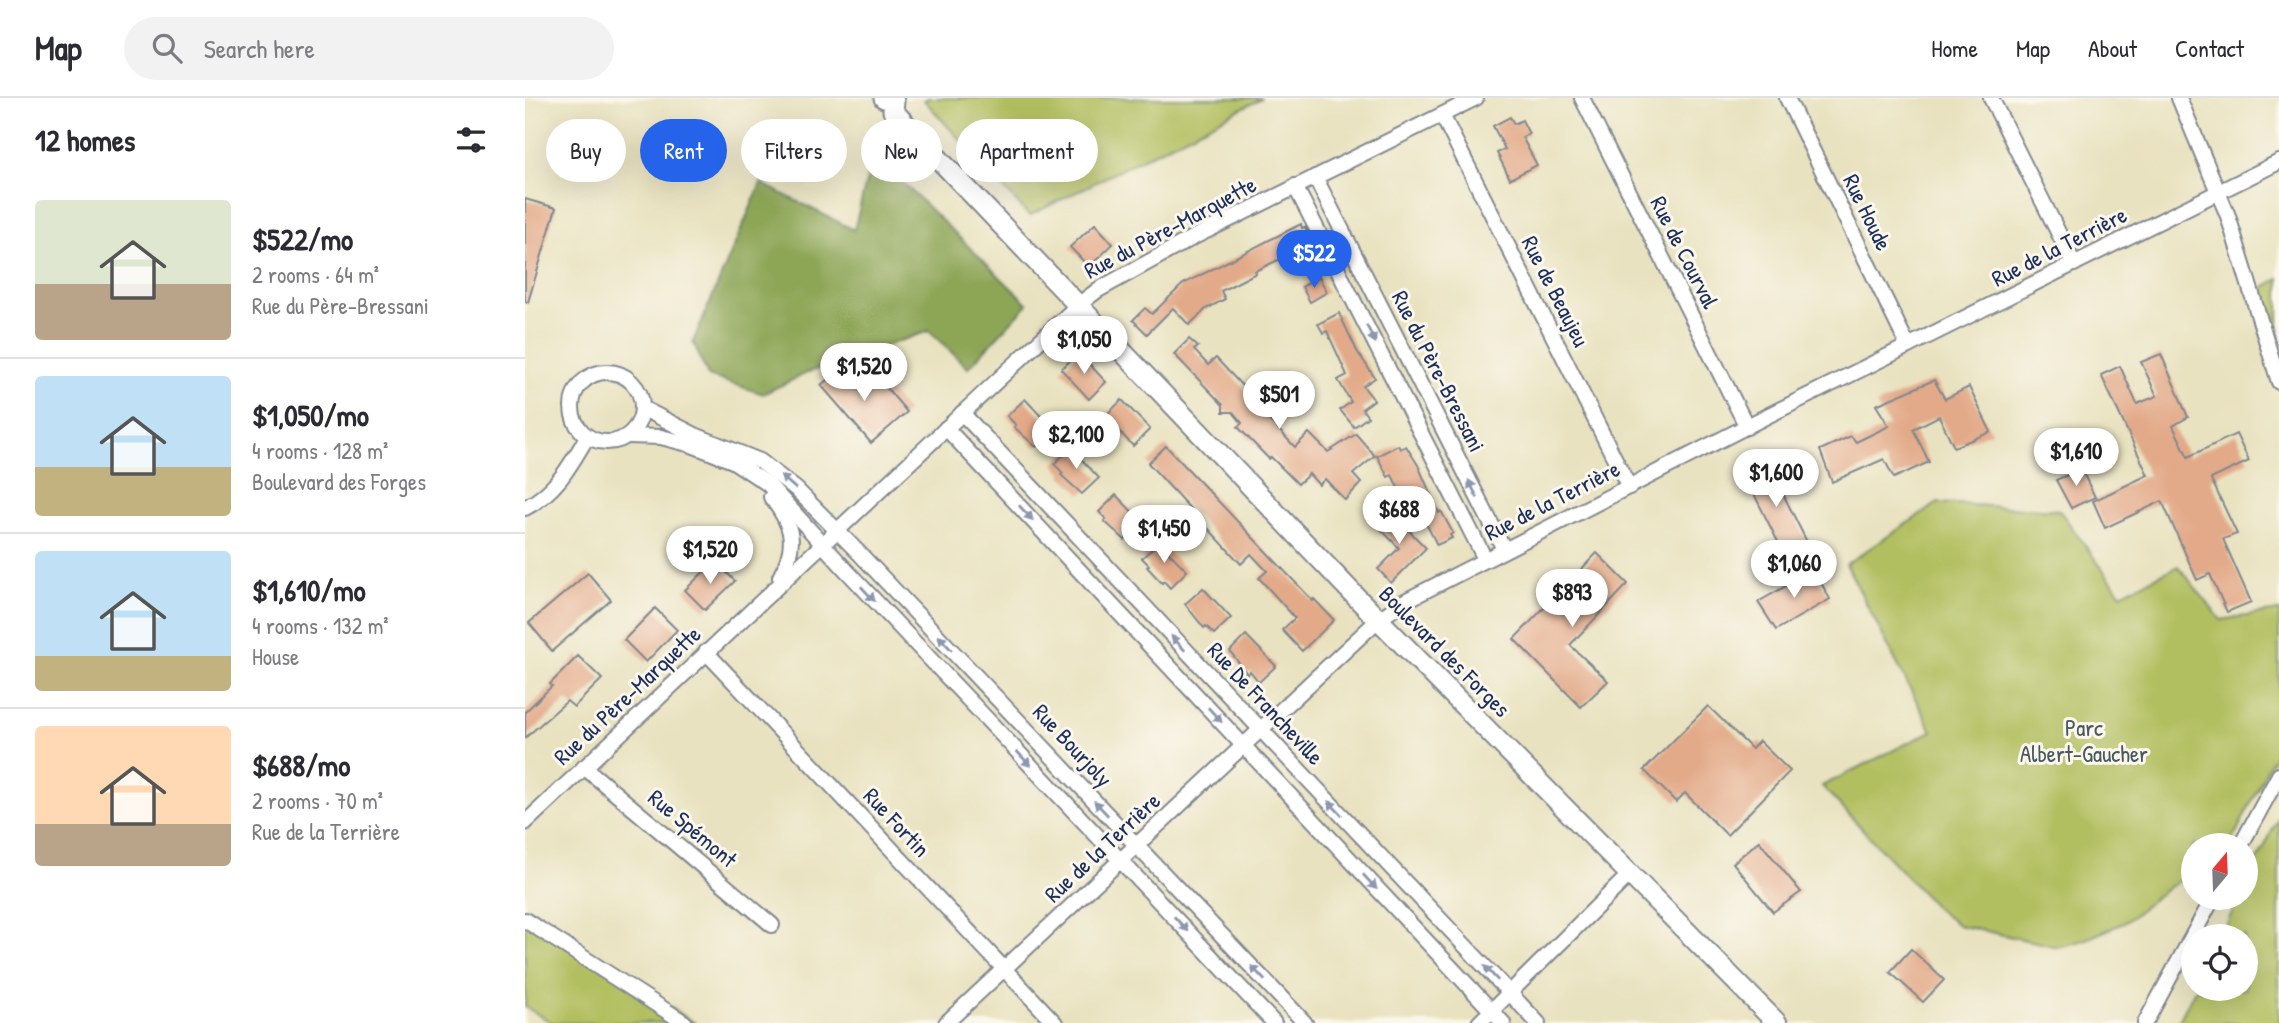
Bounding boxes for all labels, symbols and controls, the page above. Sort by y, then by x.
search box [124,17,614,80]
text: Map [35,26,82,70]
icon: search [148,29,186,67]
text: Search here [204,31,315,66]
text: Home [1931,32,1978,64]
text: Map [2016,32,2050,64]
text: About [2088,32,2137,64]
text: Contact [2175,32,2244,64]
chip: Buy [546,119,626,182]
chip: Rent [640,119,727,182]
chip: Filters [741,119,847,182]
chip: New [861,119,942,182]
chip: Apartment [956,119,1098,182]
text: 12 homes [35,120,135,160]
icon: filters [452,121,490,159]
street label: Rue du Père-Marquette [1079,169,1261,285]
street label: Rue Houde [1836,169,1900,255]
street label: Rue de Courval [1644,191,1727,314]
street label: Rue de la Terrière [1986,199,2132,293]
text: $522/mo [252,219,353,259]
icon: home [91,228,175,312]
pin: $522 [1273,230,1355,290]
street label: Rue de Beaujeu [1515,230,1597,352]
text: $522 [1293,237,1335,268]
text: 2 rooms · 64 m² [252,259,379,290]
street label: Rue du Père-Bressani [1385,285,1493,457]
text: Rue du Père-Bressani [252,290,429,321]
pin: $1,050 [1027,316,1141,376]
text: $1,050 [1057,323,1112,354]
one-way arrow [1365,324,1376,344]
pin: $1,520 [807,344,921,403]
text: $1,520 [836,350,892,381]
pin: $501 [1238,372,1320,431]
text: $501 [1259,378,1299,409]
text: $1,050/mo [252,395,369,435]
icon: home [91,404,175,488]
pin: $2,100 [1019,412,1133,471]
text: $2,100 [1048,418,1104,449]
pin: $1,610 [2019,428,2133,488]
text: 4 rooms · 128 m² [252,435,388,466]
text: $1,610 [2050,435,2102,466]
pin: $1,600 [1719,450,1833,509]
street label: Rue de la Terrière [1479,453,1625,547]
text: $1,600 [1749,456,1803,487]
text: Boulevard des Forges [252,466,426,497]
one-way arrow [779,474,797,490]
one-way arrow [1467,479,1479,499]
pin: $688 [1358,486,1440,546]
text: $688 [1379,493,1419,524]
one-way arrow [1018,504,1034,521]
pin: $1,450 [1107,505,1221,565]
text: $1,450 [1137,512,1191,543]
pin: $1,520 [653,526,767,586]
text: $1,520 [682,533,738,564]
pin: $1,060 [1737,540,1851,600]
text: $1,060 [1767,547,1821,578]
text: $1,610/mo [252,570,366,610]
pin: $893 [1531,570,1613,629]
text: $893 [1552,576,1592,607]
icon: home [91,579,175,663]
street label: Boulevard des Forges [1373,579,1518,724]
one-way arrow [860,585,876,603]
text: 4 rooms · 132 m² [252,610,389,641]
street label: Rue du Père-Marquette [547,619,707,771]
one-way arrow [937,634,953,652]
one-way arrow [1171,635,1187,652]
street label: Rue De Francheville [1201,635,1331,771]
text: House [252,641,299,672]
street label: Rue Bourjoly [1026,697,1120,794]
one-way arrow [1207,706,1223,724]
park label: Parc Albert-Gaucher [2020,712,2148,769]
text: $688/mo [252,745,350,785]
one-way arrow [1016,750,1032,767]
icon: home [91,754,175,838]
street label: Rue Fortin [857,781,937,863]
street label: Rue Spémont [642,782,745,875]
text: 2 rooms · 70 m² [252,785,383,816]
street label: Rue de la Terrière [1037,785,1167,909]
one-way arrow [1094,800,1110,817]
one-way arrow [1327,800,1343,817]
text: Rue de la Terrière [252,816,400,847]
north arrow [2181,833,2257,910]
map controls [2181,833,2258,1001]
one-way arrow [1362,873,1378,890]
one-way arrow [1172,915,1188,932]
button: locate [2181,924,2258,1001]
one-way arrow [1249,965,1266,982]
one-way arrow [1483,965,1499,982]

